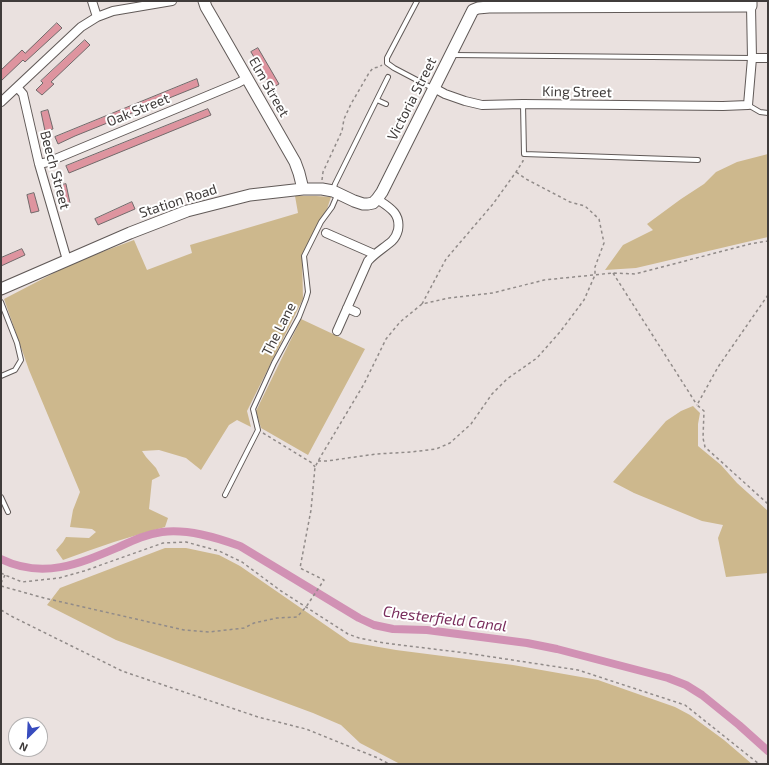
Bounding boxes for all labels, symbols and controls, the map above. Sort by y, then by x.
street label: Elm Street [245,54,293,120]
street label: Victoria Street [384,55,440,143]
street label: King Street [542,83,612,101]
street label: Oak Street [104,90,172,130]
street label: Beech Street [36,129,74,211]
street label: Station Road [137,180,219,222]
street label: The Lane [258,300,300,358]
water label: Chesterfield Canal [382,602,508,636]
north arrow [8,717,48,757]
text: N [17,740,30,755]

